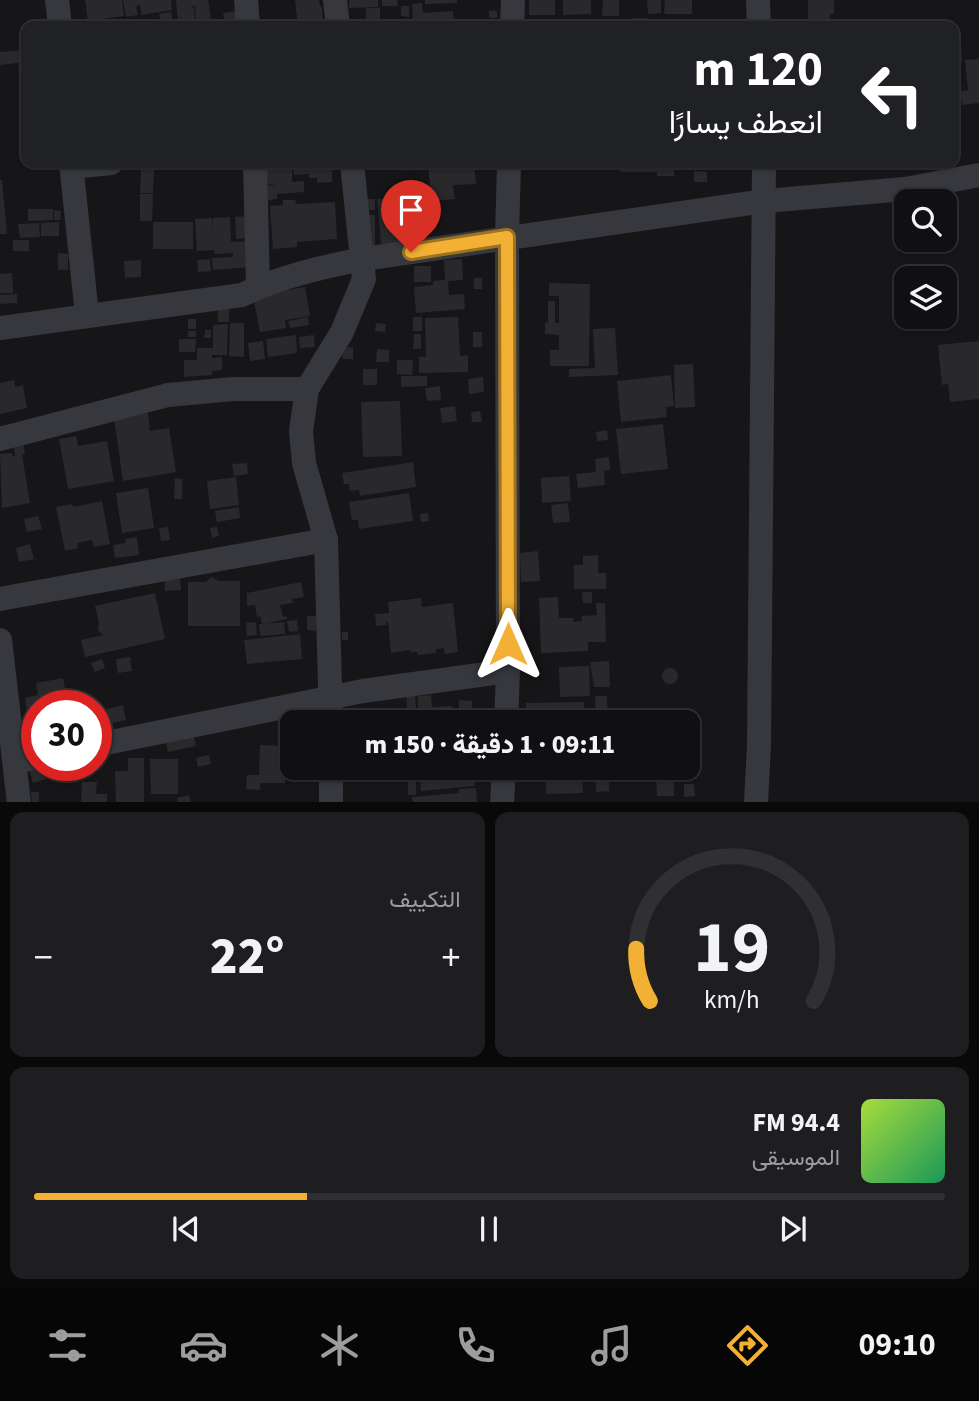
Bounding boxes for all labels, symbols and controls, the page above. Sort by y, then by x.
text: 120 m [694,35,823,105]
icon: left [847,49,938,140]
text: انعطف يسارًا [669,100,823,146]
pin [381,180,441,252]
map controls [894,189,957,329]
button: search [894,189,957,252]
icon: arrive [392,191,430,229]
button: layers [894,266,957,329]
position arrow [471,607,545,681]
speed limit sign: 30 [21,690,112,781]
text: 09:11 · 1 دقيقة · 150 m [365,726,615,763]
text: التكييف [389,883,461,916]
text: 19 [693,896,770,1000]
text: 22° [210,920,285,994]
text: − [34,931,53,985]
text: + [442,931,460,985]
text: km/h [704,981,760,1017]
text: 94.4 FM [752,1104,840,1141]
text: الموسيقى [752,1141,840,1174]
icon: previous [167,1210,205,1248]
icon: pause [470,1210,508,1248]
icon: next [774,1210,812,1248]
icon: filters [43,1321,92,1370]
icon: car [179,1321,228,1370]
icon: climate [315,1321,364,1370]
icon: phone [451,1321,500,1370]
icon: music [587,1321,636,1370]
icon: directions [723,1321,772,1370]
text: 09:10 [858,1322,936,1368]

